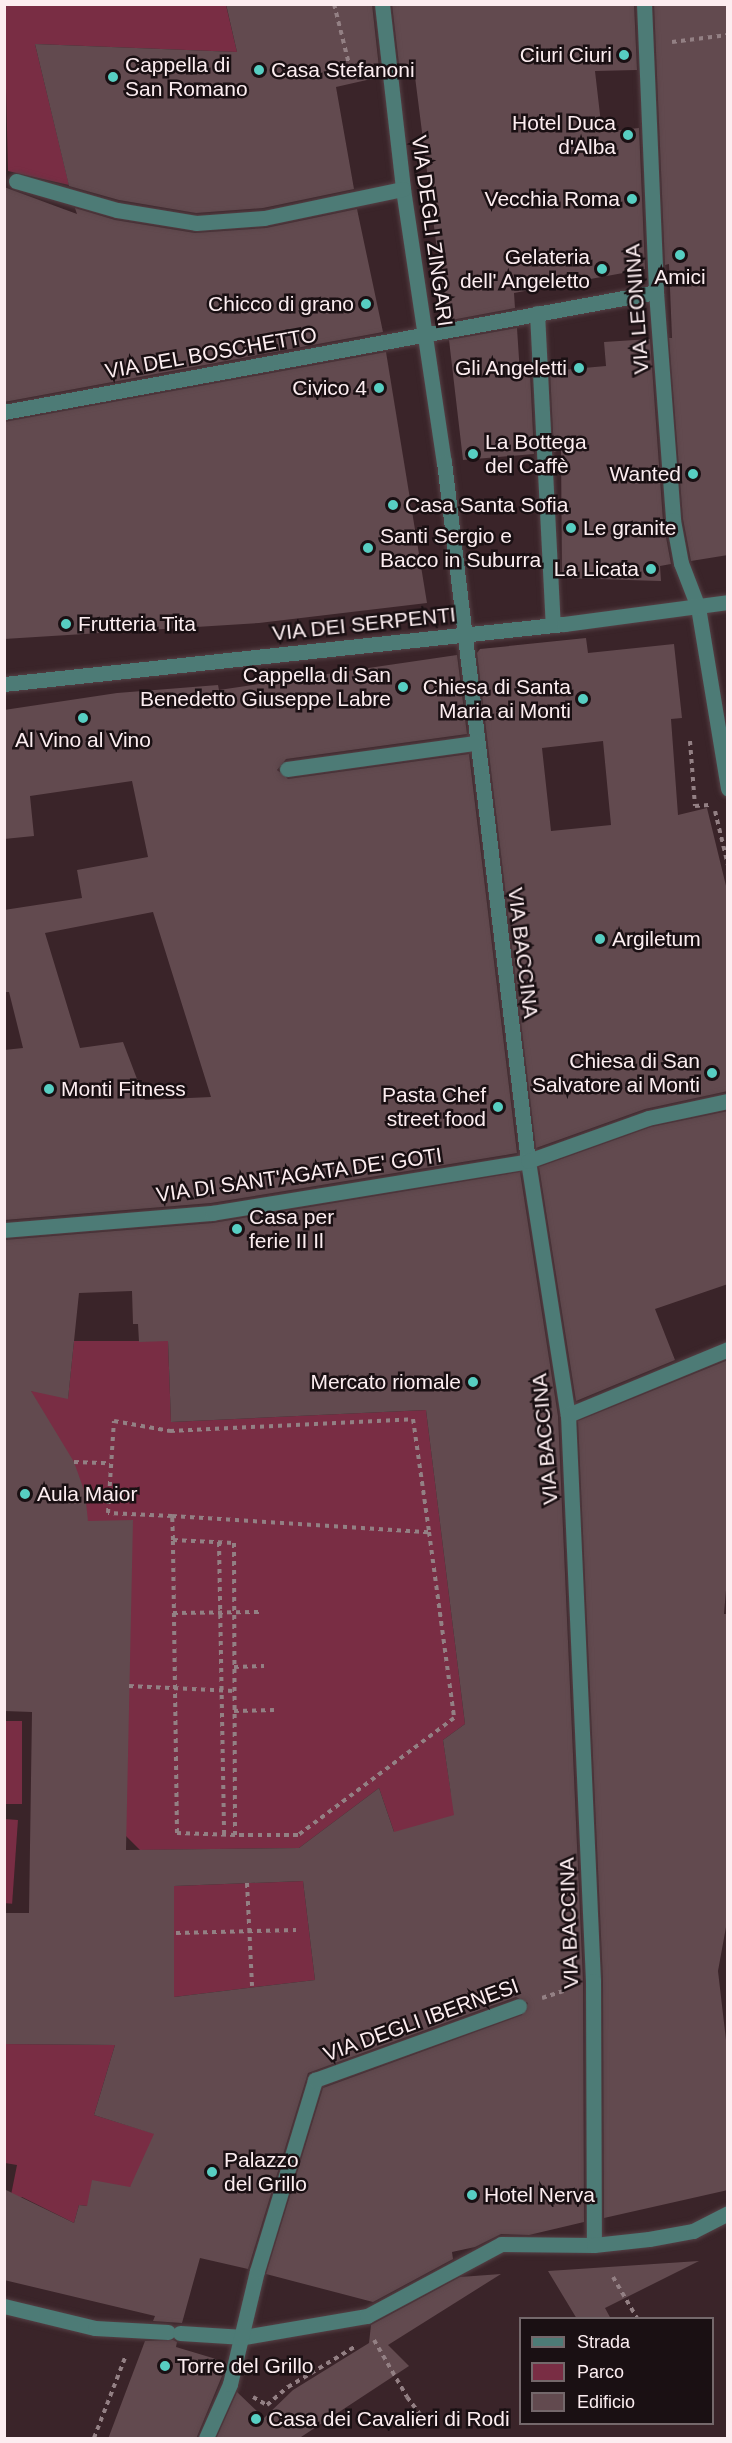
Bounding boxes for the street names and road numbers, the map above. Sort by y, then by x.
street label: VIA DEGLI ZINGARI [406,133,458,329]
street label: VIA LEONINA [620,242,654,376]
street label: VIA DEL BOSCHETTO [102,322,320,384]
street label: VIA DEI SERPENTI [270,602,458,646]
street label: VIA BACCINA [502,885,544,1021]
street label: VIA DI SANT'AGATA DE' GOTI [153,1142,445,1208]
street label: VIA BACCINA [527,1372,563,1506]
street label: VIA BACCINA [554,1856,584,1990]
street label: VIA DEGLI IBERNESI [320,1973,522,2067]

